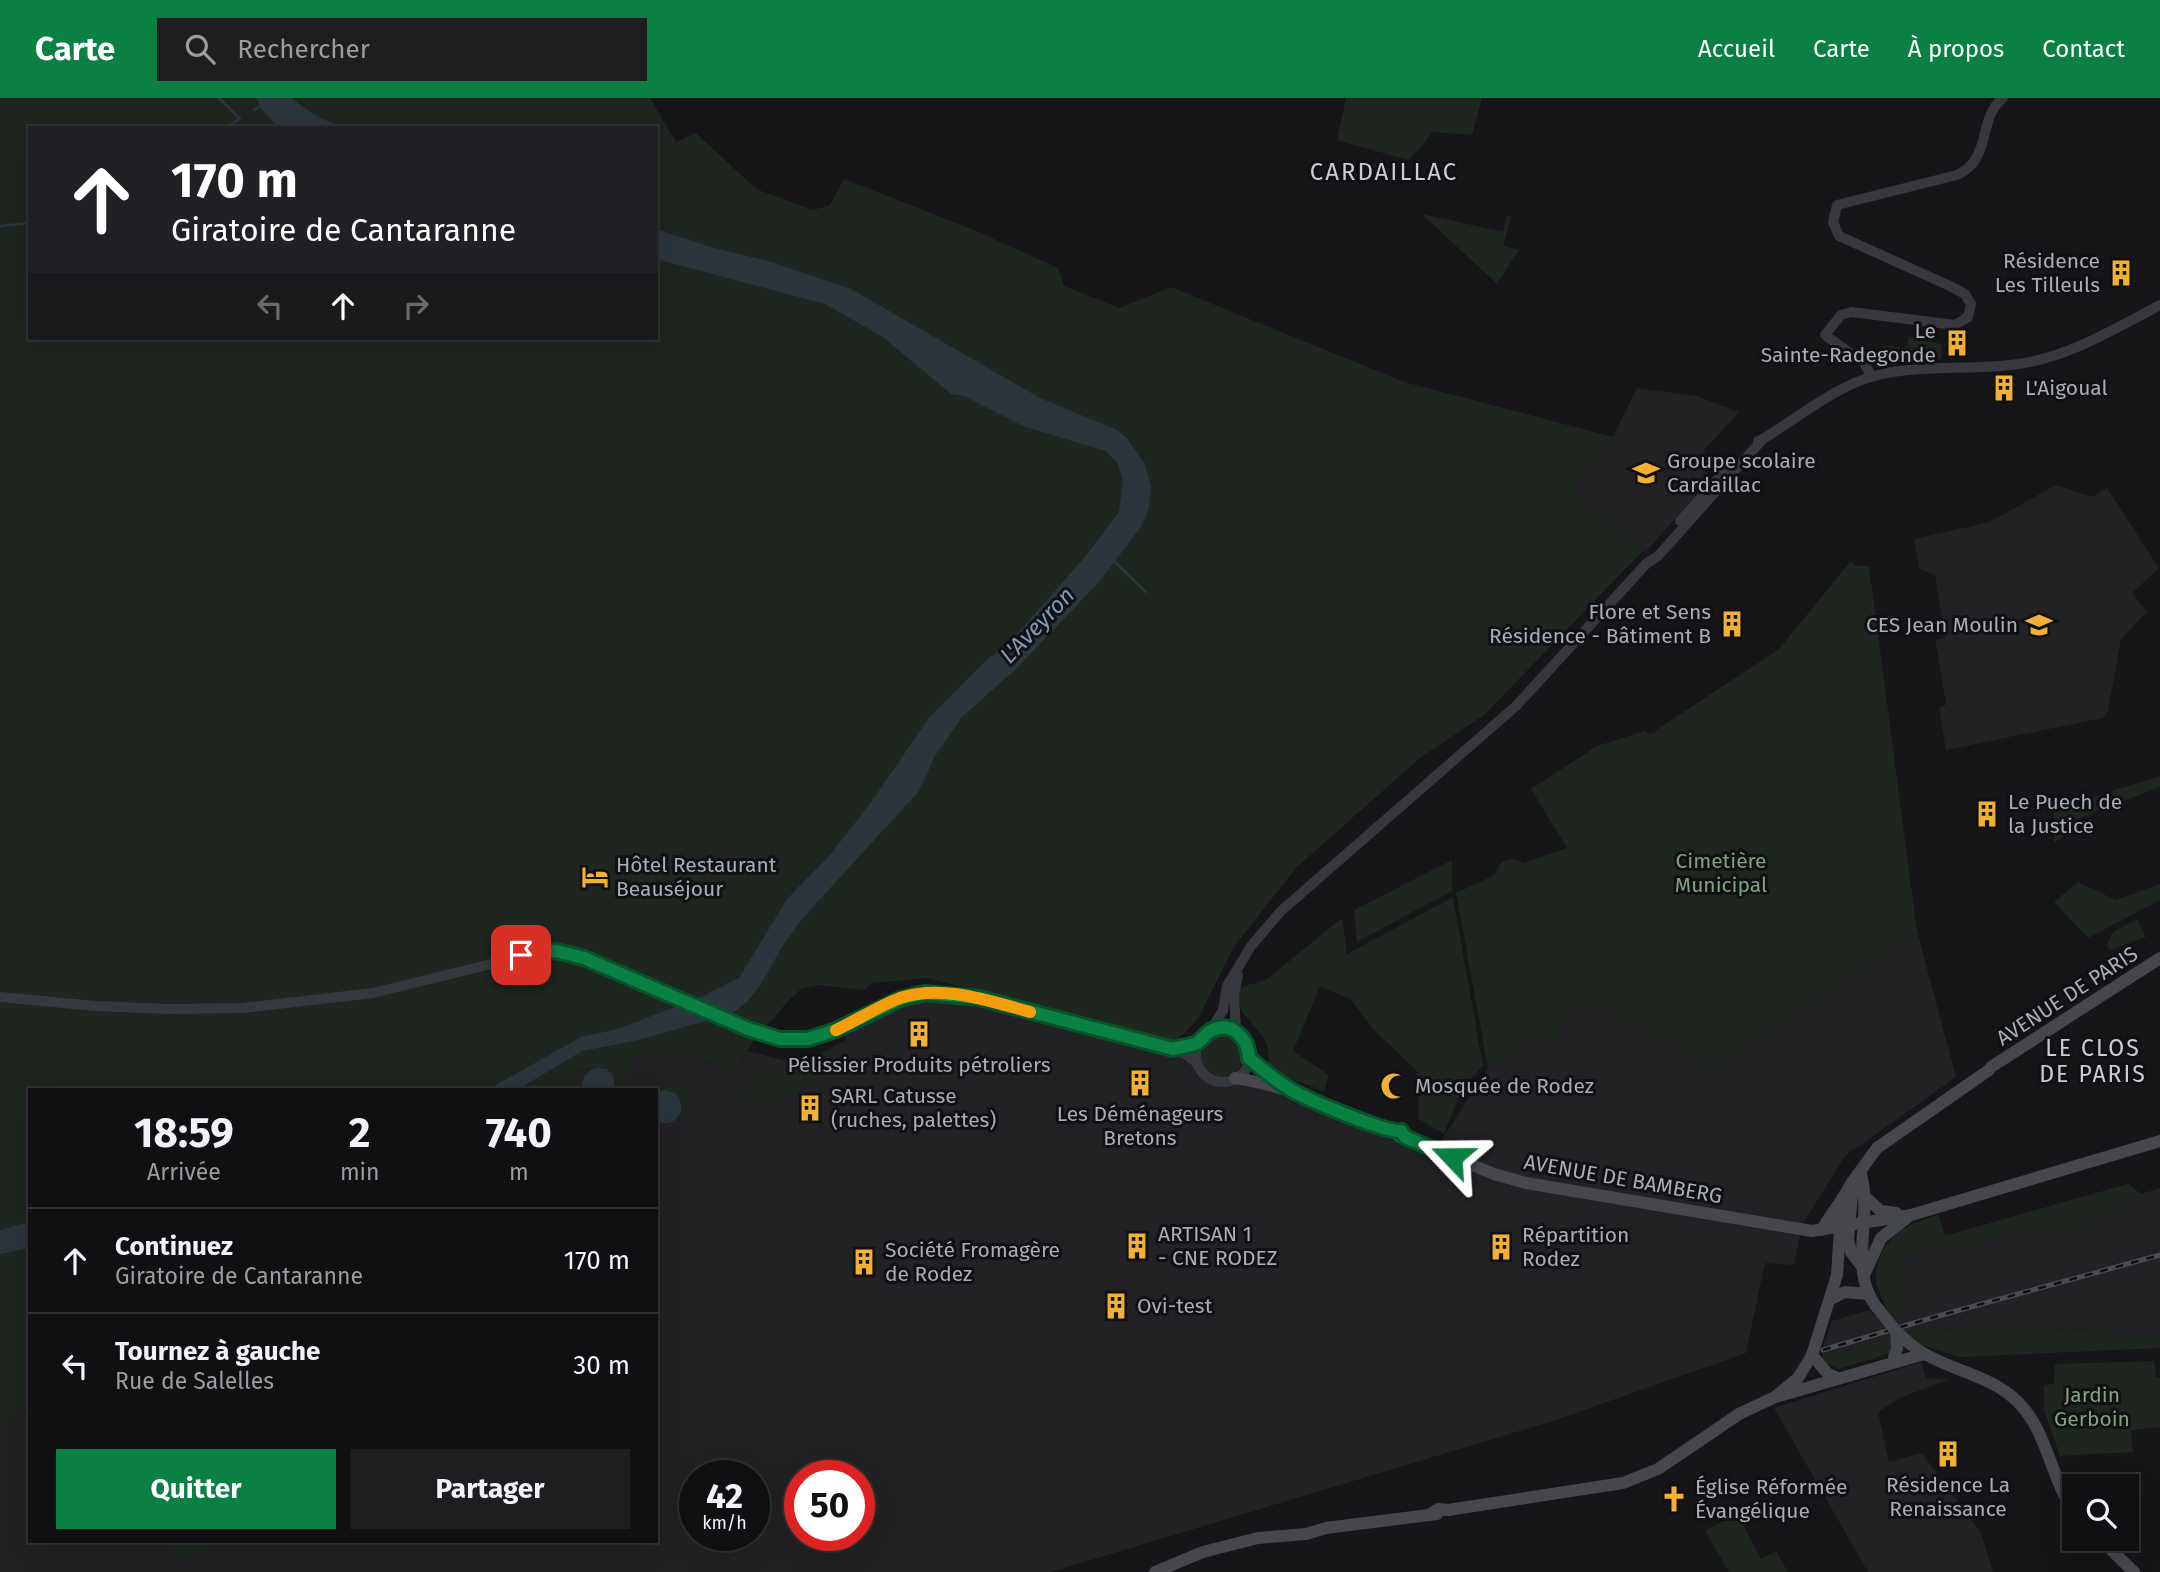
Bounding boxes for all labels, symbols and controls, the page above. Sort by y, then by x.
search box [157,18,647,81]
text: Carte [35,29,115,69]
icon: search [181,30,219,68]
text: Rechercher [237,34,370,65]
text: Accueil [1698,35,1775,63]
text: Carte [1813,35,1870,63]
text: À propos [1908,35,2004,63]
text: Contact [2042,35,2125,63]
text: 170 m [171,151,298,210]
icon: ahead [56,154,147,245]
district label: CARDAILLAC [1310,158,1458,186]
text: Giratoire de Cantaranne [171,211,516,249]
place label: Résidence Les Tilleuls [1995,248,2100,298]
building icon: Résidence Les Tilleuls [2106,258,2136,288]
icon: left [251,287,289,325]
icon: ahead [324,287,362,325]
icon: right [397,287,435,325]
place label: Le Sainte-Radegonde [1761,318,1936,368]
building icon: Le Sainte-Radegonde [1942,328,1972,358]
building icon: L'Aigoual [1989,373,2019,403]
place label: L'Aigoual [2025,375,2108,401]
place label: Groupe scolaire Cardaillac [1667,448,1816,498]
school or university icon: Groupe scolaire Cardaillac [1631,458,1661,488]
water label: L'Aveyron [994,581,1080,669]
place label: Flore et Sens Résidence - Bâtiment B [1489,599,1711,649]
building icon: Flore et Sens Résidence - Bâtiment B [1717,609,1747,639]
school or university icon: CES Jean Moulin [2024,610,2054,640]
place label: CES Jean Moulin [1866,612,2018,638]
place label: Le Puech de la Justice [2008,789,2122,839]
building icon: Le Puech de la Justice [1972,799,2002,829]
park label: Cimetière Municipal [1675,848,1767,898]
place label: Hôtel Restaurant Beauséjour [616,852,777,902]
hotel icon: Hôtel Restaurant Beauséjour [580,862,610,892]
pin [491,925,551,985]
icon: arrive [502,936,540,974]
street label: AVENUE DE PARIS [1991,941,2143,1051]
building icon: Pélissier Produits pétroliers [904,1019,934,1049]
district label: LE CLOS DE PARIS [2039,1034,2147,1088]
place label: Pélissier Produits pétroliers [787,1052,1051,1078]
building icon: Les Déménageurs Bretons [1125,1068,1155,1098]
mosque icon: Mosquée de Rodez [1379,1071,1409,1101]
place label: Mosquée de Rodez [1415,1073,1594,1099]
place label: SARL Catusse (ruches, palettes) [831,1083,996,1133]
building icon: SARL Catusse (ruches, palettes) [795,1093,825,1123]
place label: Les Déménageurs Bretons [1057,1101,1223,1151]
text: 18:59 [134,1108,234,1158]
text: 2 [349,1108,371,1158]
text: 740 [486,1108,552,1158]
position arrow [1415,1120,1489,1194]
street label: AVENUE DE BAMBERG [1522,1149,1724,1209]
text: Arrivée [147,1158,221,1186]
text: min [340,1158,380,1186]
text: m [509,1158,529,1186]
place label: ARTISAN 1 - CNE RODEZ [1158,1221,1278,1271]
place label: Répartition Rodez [1522,1222,1629,1272]
text: Continuez [115,1231,233,1262]
building icon: ARTISAN 1 - CNE RODEZ [1122,1231,1152,1261]
building icon: Répartition Rodez [1486,1232,1516,1262]
place label: Société Fromagère de Rodez [885,1237,1060,1287]
icon: ahead [56,1242,94,1280]
text: 170 m [564,1245,630,1276]
building icon: Société Fromagère de Rodez [849,1247,879,1277]
text: Giratoire de Cantaranne [115,1262,363,1290]
building icon: Ovi-test [1101,1291,1131,1321]
place label: Ovi-test [1137,1293,1213,1319]
text: Tournez à gauche [115,1336,320,1367]
icon: left [56,1347,94,1385]
text: 30 m [573,1350,630,1381]
text: Rue de Salelles [115,1367,274,1395]
park label: Jardin Gerboin [2054,1382,2130,1432]
building icon: Résidence La Renaissance [1933,1439,1963,1469]
button: Quitter [56,1449,336,1529]
button: Partager [350,1449,630,1529]
speed limit sign: 50 [784,1460,875,1551]
place label: Résidence La Renaissance [1886,1472,2010,1522]
place label: Église Réformée Évangélique [1695,1474,1848,1524]
map controls [2062,1474,2139,1551]
button: search [2062,1474,2139,1551]
text: 42 [706,1475,743,1517]
church icon: Église Réformée Évangélique [1659,1484,1689,1514]
text: km/h [702,1512,747,1534]

